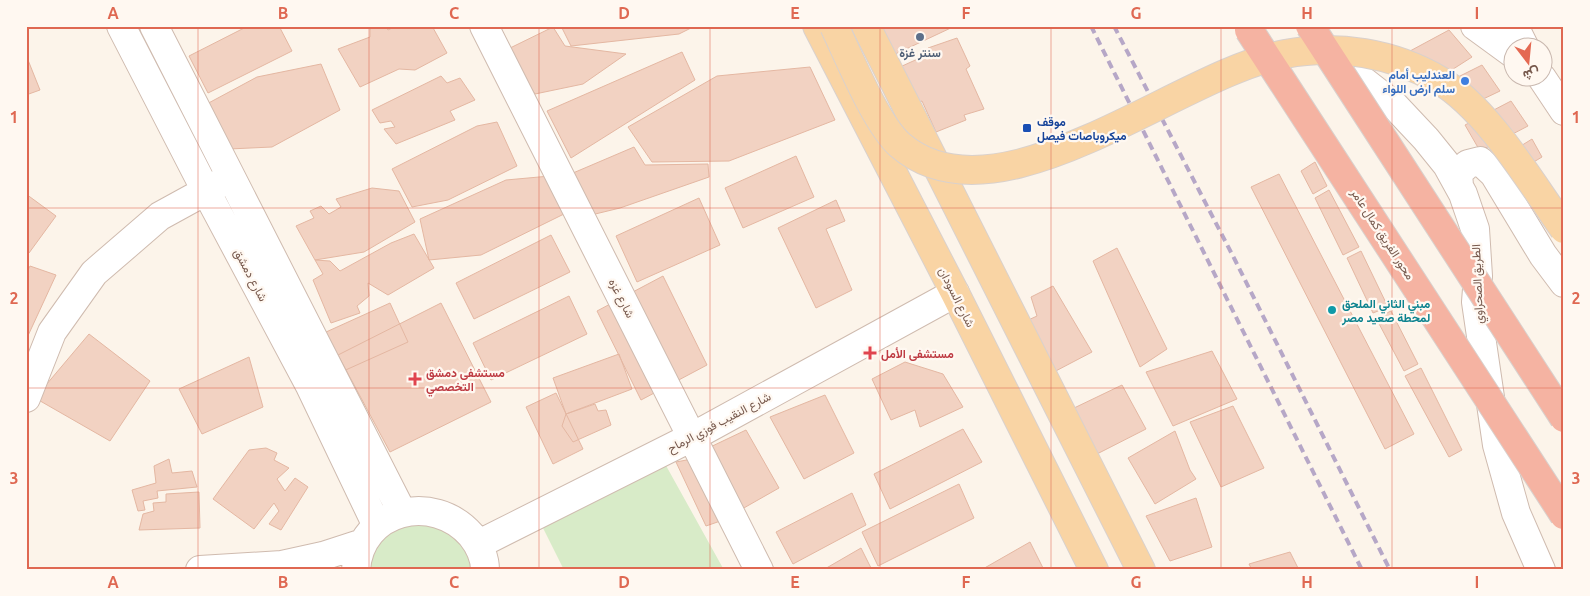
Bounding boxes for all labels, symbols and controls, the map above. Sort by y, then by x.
text: A [107,4,119,22]
text: B [278,4,288,22]
text: C [449,4,459,22]
text: D [618,4,630,22]
text: E [790,4,800,22]
text: F [962,4,971,22]
text: G [1130,4,1142,22]
text: H [1301,4,1313,22]
text: I [1475,4,1479,22]
marker: سنتر غزة [914,31,926,43]
north arrow [1502,38,1552,88]
place label: سنتر غزة [899,46,941,61]
text: ش [1521,64,1542,85]
place label: العندليب أمام سلم ارض اللواء [1382,68,1455,97]
marker: العندليب أمام سلم ارض اللواء [1459,75,1471,87]
text: 1 [9,108,19,126]
text: 1 [1571,108,1581,126]
place label: موقف ميكروباصات فيصل [1037,115,1127,144]
marker: موقف ميكروباصات فيصل [1021,122,1033,134]
street label: محور الفريق كمال عامر [1347,185,1417,283]
street label: الطريق الصحراوي [1469,244,1489,324]
street label: شارع دمشق [229,247,270,305]
street label: شارع السودان [934,265,978,330]
street label: شارع غزه [604,276,637,321]
text: 2 [9,289,19,307]
text: 2 [1571,289,1581,307]
place label: مبني الثاني الملحق لمحطة صعيد مصر [1341,297,1431,326]
marker: مبني الثاني الملحق لمحطة صعيد مصر [1326,304,1338,316]
marker: مستشفى الأمل [863,346,877,360]
place label: مستشفى الأمل [881,347,954,361]
place label: مستشفى دمشق التخصصي [426,366,505,397]
marker: مستشفى دمشق التخصصي [408,372,422,386]
street label: شارع النقيب فوزي الرماح [665,389,775,458]
text: 3 [9,469,19,487]
text: 3 [1571,469,1581,487]
text: A [107,573,119,591]
text: B [278,573,288,591]
text: C [449,573,459,591]
text: D [618,573,630,591]
text: E [790,573,800,591]
text: F [962,573,971,591]
text: G [1130,573,1142,591]
text: H [1301,573,1313,591]
text: I [1475,573,1479,591]

